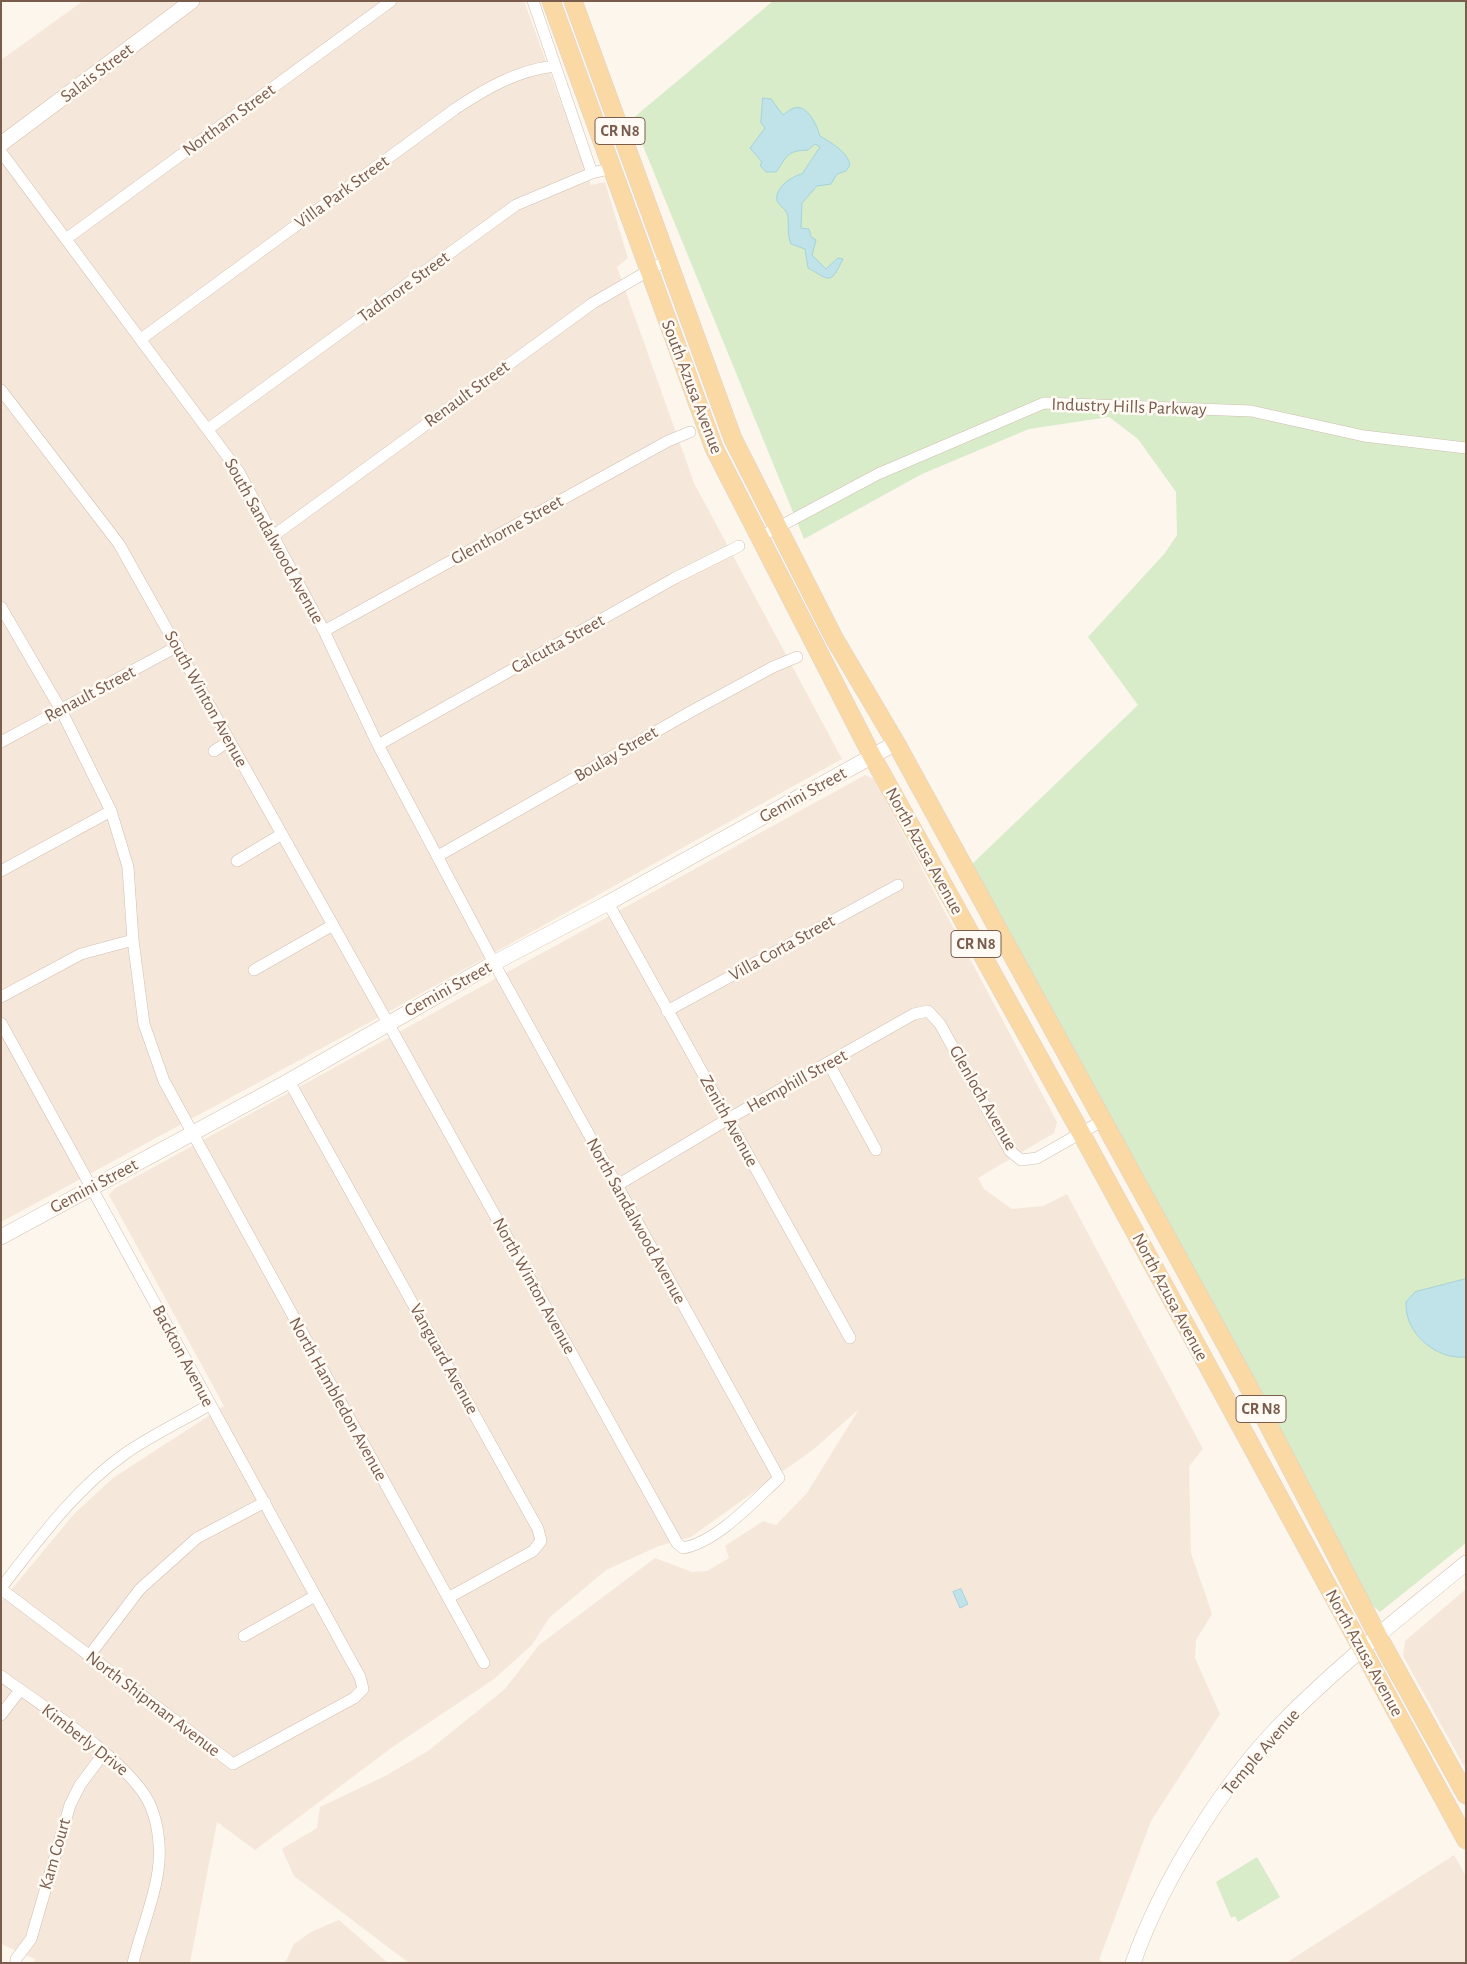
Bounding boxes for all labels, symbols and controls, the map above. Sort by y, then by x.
street label: Salais Street [56,39,138,107]
street label: Northam Street [178,79,280,161]
road number: CR N8 [595,118,645,144]
street label: Villa Park Street [291,151,393,233]
street label: Tadmore Street [354,247,454,327]
street label: South Azusa Avenue [657,317,727,457]
street label: Renault Street [420,356,514,432]
street label: Industry Hills Parkway [1051,393,1207,421]
street label: South Sandalwood Avenue [219,454,329,628]
street label: Glenthorne Street [447,490,567,570]
street label: Calcutta Street [508,609,608,679]
street label: South Winton Avenue [160,627,252,771]
street label: Renault Street [41,661,139,727]
street label: Boulay Street [570,721,662,787]
street label: Gemini Street [756,762,850,828]
street label: North Azusa Avenue [880,784,968,918]
street label: Villa Corta Street [725,910,839,986]
road number: CR N8 [951,931,1001,958]
street label: Gemini Street [401,956,495,1022]
street label: Glenloch Avenue [944,1042,1022,1154]
street label: Hemphill Street [743,1044,851,1118]
street label: Zenith Avenue [695,1071,763,1171]
street label: North Sandalwood Avenue [581,1134,691,1308]
street label: Gemini Street [46,1154,142,1218]
street label: North Winton Avenue [487,1214,581,1358]
street label: North Azusa Avenue [1127,1229,1213,1365]
street label: Vanguard Avenue [405,1300,483,1418]
street label: Backton Avenue [147,1301,219,1411]
street label: North Hambledon Avenue [284,1313,392,1485]
road number: CR N8 [1236,1396,1286,1422]
street label: North Azusa Avenue [1320,1586,1408,1720]
street label: North Shipman Avenue [82,1646,224,1762]
street label: Kimberly Drive [37,1699,133,1781]
street label: Temple Avenue [1218,1704,1304,1800]
street label: Kam Court [34,1816,76,1892]

